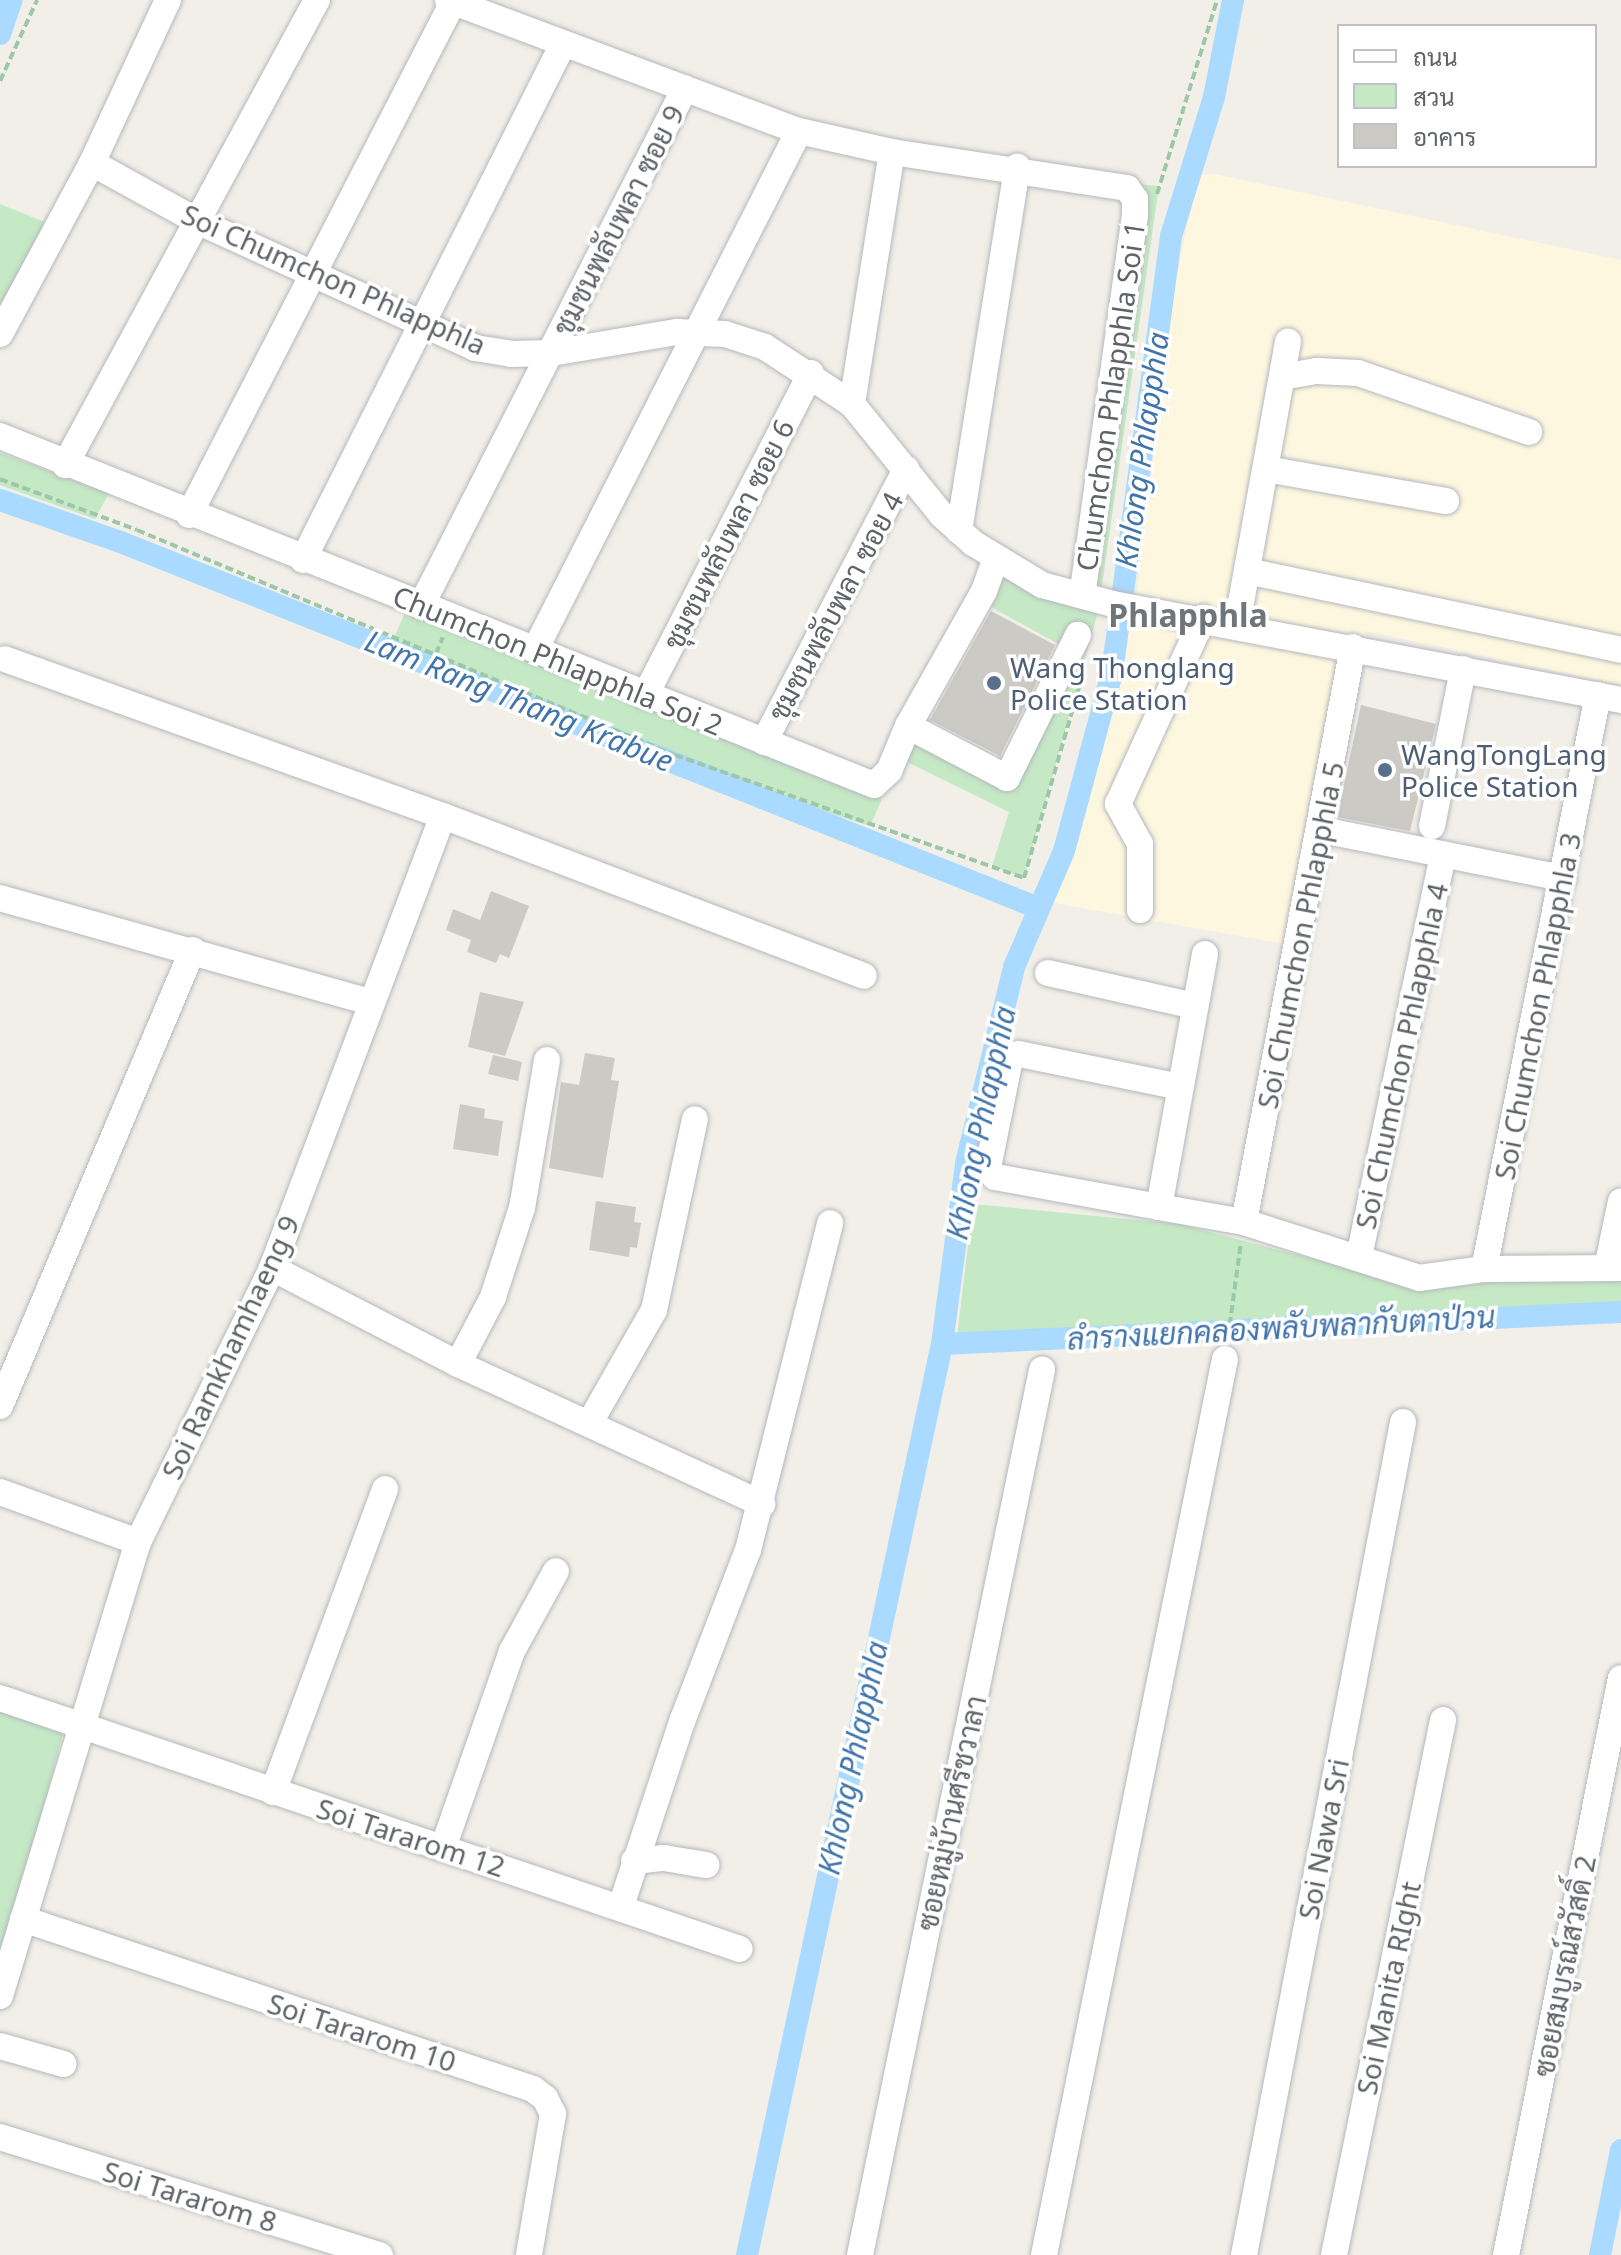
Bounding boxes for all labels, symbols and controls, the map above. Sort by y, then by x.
legend [1337,24,1597,168]
text: ถนน [1413,40,1458,73]
text: สวน [1413,80,1455,113]
street label: ชุมชนพลับพลา ซอย 9 [545,99,691,341]
text: อาคาร [1413,120,1476,153]
street label: Soi Chumchon Phlapphla [177,197,491,361]
street label: Chumchon Phlapphla Soi 1 [1069,219,1151,573]
water label: Khlong Phlapphla [1108,330,1176,570]
street label: ชุมชนพลับพลา ซอย 6 [655,413,801,655]
street label: ชุมชนพลับพลา ซอย 4 [761,486,909,726]
street label: Chumchon Phlapphla Soi 2 [388,578,728,742]
district label: Phlapphla [1108,596,1268,634]
water label: Lam Rang Thang Krabue [360,623,678,779]
place label: Wang Thonglang Police Station [1010,650,1235,716]
marker: Wang Thonglang Police Station [985,674,1003,692]
place label: WangTongLang Police Station [1401,737,1607,803]
street label: Soi Chumchon Phlapphla 5 [1250,759,1350,1111]
marker: WangTongLang Police Station [1376,761,1394,779]
street label: Soi Chumchon Phlapphla 3 [1487,830,1587,1182]
street label: Soi Chumchon Phlapphla 4 [1348,880,1454,1232]
water label: Khlong Phlapphla [939,1003,1023,1243]
street label: Soi Ramkhamhaeng 9 [154,1210,306,1484]
water label: ลำรางแยกคลองพลับพลากับตาป่วน [1066,1299,1496,1357]
water label: Khlong Phlapphla [811,1638,895,1878]
street label: ซอยหมู่บ้านศรีชวาลา [910,1692,992,1934]
street label: Soi Nawa Sri [1291,1756,1355,1922]
street label: Soi Tararom 12 [313,1791,509,1883]
street label: ซอยสมบูรณ์สวัสดิ์ 2 [1526,1853,1602,2079]
street label: Soi Manita RIght [1349,1878,1427,2098]
street label: Soi Tararom 10 [264,1986,460,2078]
street label: Soi Tararom 8 [99,2154,281,2238]

